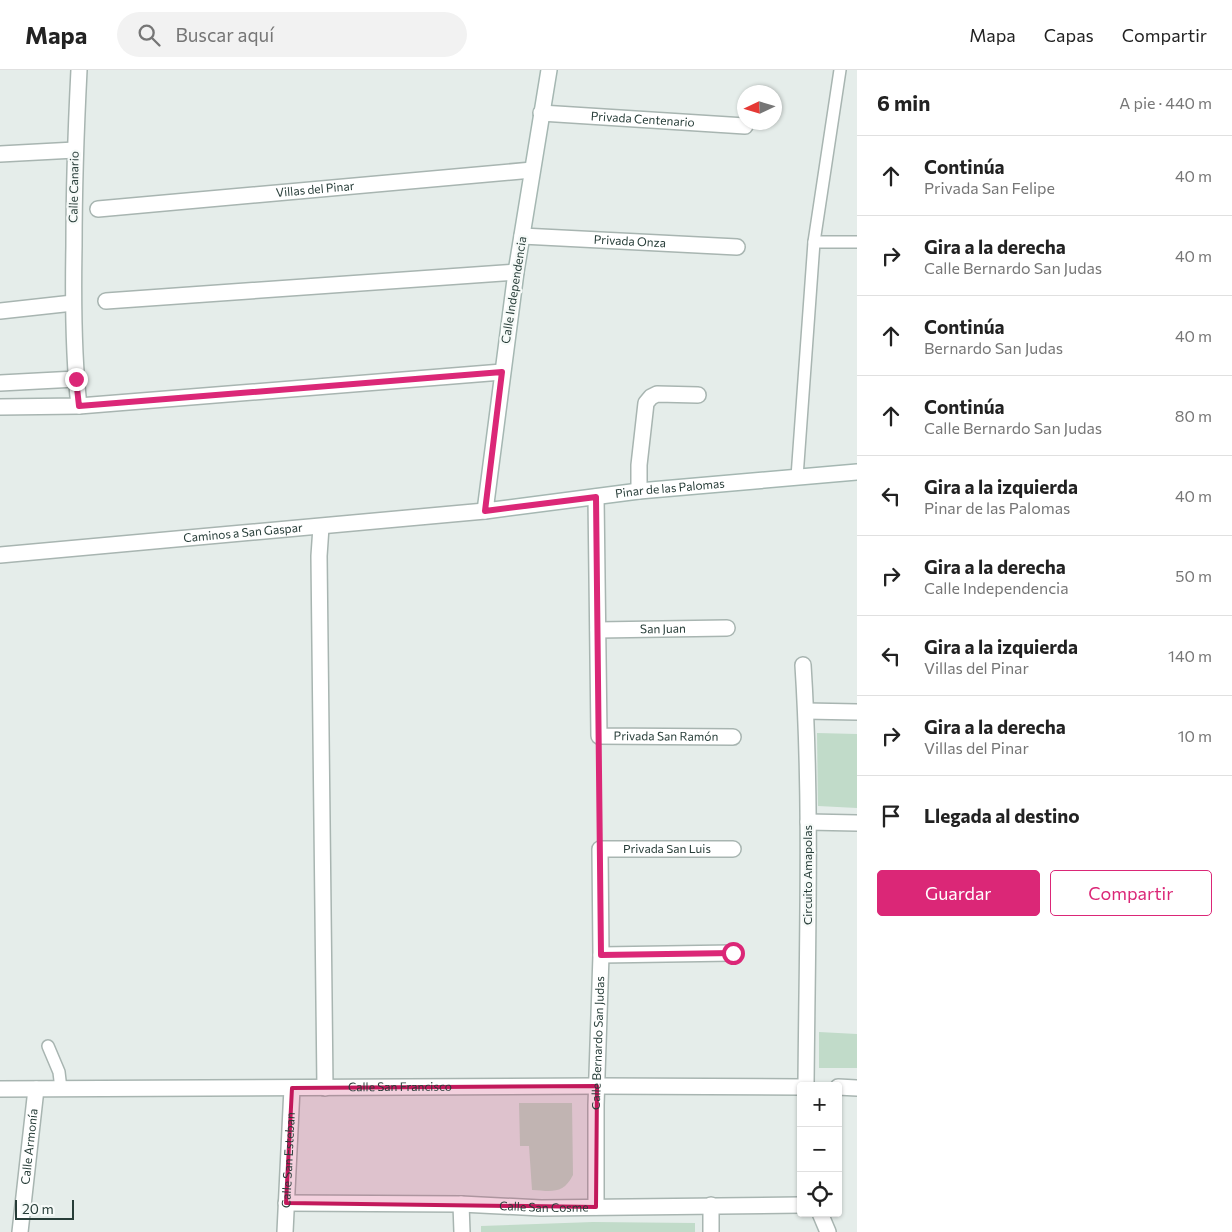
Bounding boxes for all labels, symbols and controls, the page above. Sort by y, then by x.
search box [117,12,467,57]
text: Mapa [25,20,87,49]
icon: search [135,21,163,49]
text: Buscar aquí [175,23,274,46]
text: Mapa [969,24,1016,46]
text: Capas [1044,24,1094,46]
text: Compartir [1122,24,1207,46]
north arrow [737,85,782,130]
text: 6 min [877,90,930,115]
text: A pie · 440 m [1119,93,1212,112]
street label: Privada Centenario [590,108,695,129]
street label: Calle Canario [65,151,81,223]
text: Continúa [924,155,1005,178]
icon: ahead [877,162,905,190]
text: 40 m [1175,166,1212,185]
street label: Villas del Pinar [275,178,355,199]
text: Privada San Felipe [924,178,1055,197]
street label: Privada Onza [593,232,666,249]
street label: Calle Independencia [498,235,528,344]
text: Gira a la derecha [924,235,1066,258]
icon: right [877,242,905,270]
text: 40 m [1175,246,1212,265]
text: Calle Bernardo San Judas [924,258,1102,277]
text: Continúa [924,315,1005,338]
icon: ahead [877,322,905,350]
text: 40 m [1175,326,1212,345]
text: Bernardo San Judas [924,338,1063,357]
route end [65,368,88,391]
text: Continúa [924,395,1005,418]
icon: ahead [877,402,905,430]
text: 80 m [1175,406,1212,425]
text: Calle Bernardo San Judas [924,418,1102,437]
text: Gira a la izquierda [924,475,1078,498]
street label: Pinar de las Palomas [614,476,725,500]
icon: left [877,482,905,510]
text: 40 m [1175,486,1212,505]
text: Pinar de las Palomas [924,498,1070,517]
street label: Caminos a San Gaspar [183,520,303,544]
text: Gira a la derecha [924,555,1066,578]
icon: right [877,562,905,590]
text: 50 m [1175,566,1212,585]
text: Calle Independencia [924,578,1069,597]
street label: San Juan [640,621,686,636]
text: Gira a la izquierda [924,635,1078,658]
icon: left [877,642,905,670]
text: 140 m [1168,646,1212,665]
text: Villas del Pinar [924,658,1029,677]
text: Gira a la derecha [924,715,1066,738]
icon: right [877,722,905,750]
text: 10 m [1178,726,1212,745]
street label: Privada San Ramón [614,728,718,743]
text: Villas del Pinar [924,738,1029,757]
icon: arrive [877,802,905,830]
text: Llegada al destino [924,804,1080,827]
street label: Circuito Amapolas [800,825,814,925]
street label: Privada San Luis [623,841,711,855]
button: Guardar [877,870,1040,916]
button: Compartir [1050,870,1212,916]
route start [722,942,745,965]
street label: Calle Bernardo San Judas [588,976,606,1110]
street label: Calle San Francisco [348,1079,452,1093]
map controls [797,1082,842,1217]
button: + [797,1082,842,1127]
street label: Calle Armonía [17,1108,40,1185]
street label: Calle San Esteban [278,1112,297,1208]
button: − [797,1127,842,1172]
button: locate [797,1172,842,1217]
scale bar [15,1197,74,1220]
street label: Calle San Cosme [499,1198,589,1214]
text: 20 m [22,1200,54,1217]

